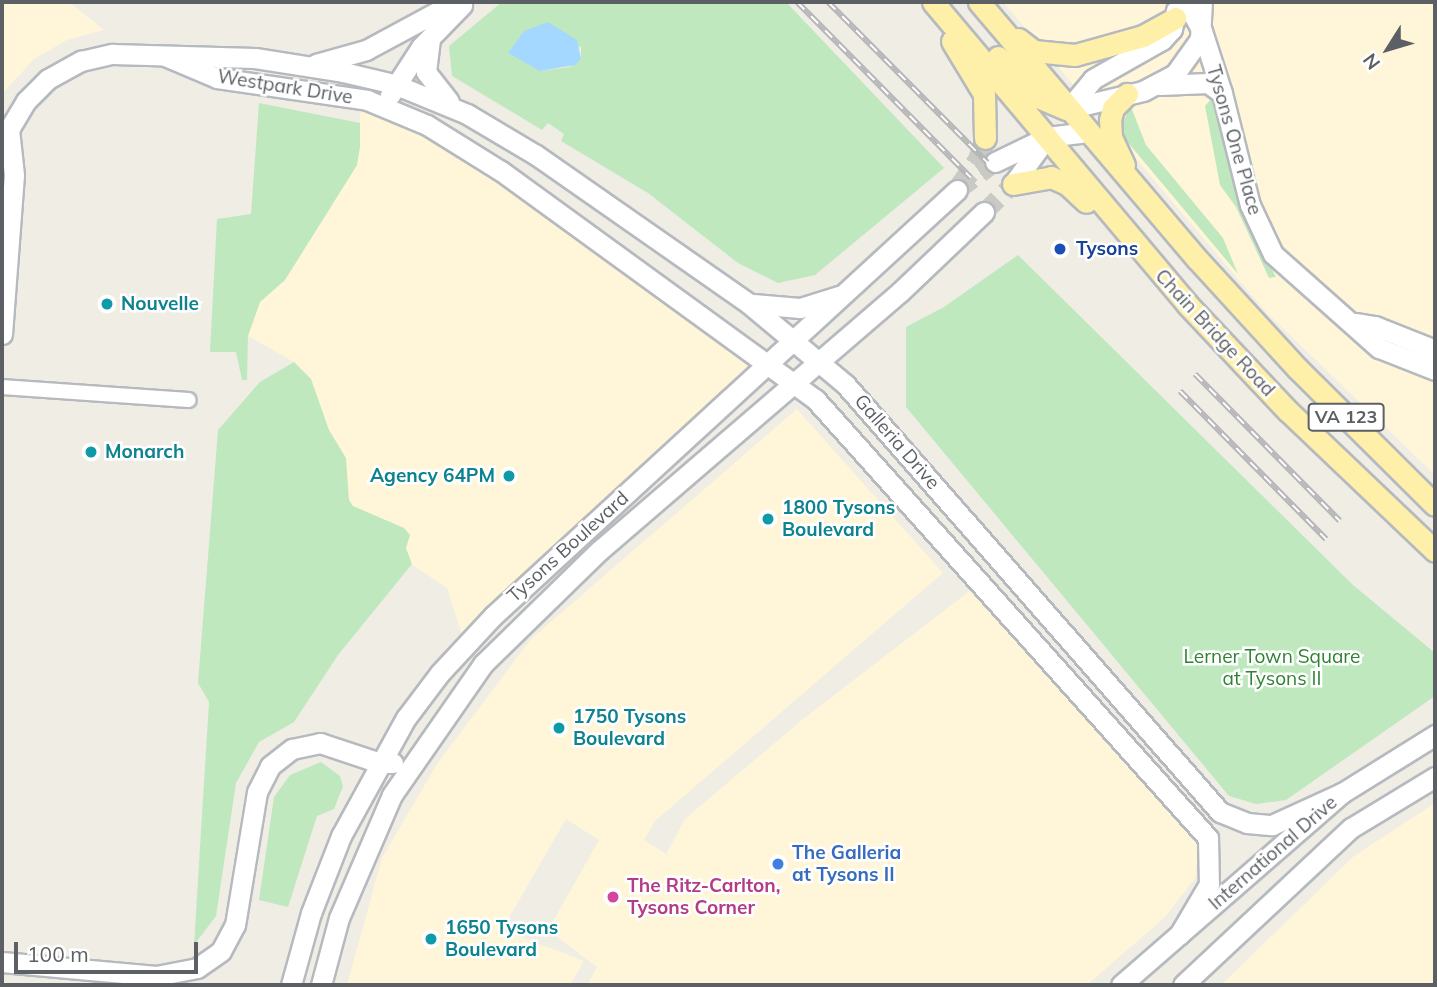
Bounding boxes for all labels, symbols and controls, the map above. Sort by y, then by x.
north arrow [1353,14,1423,84]
text: N [1357,49,1385,75]
street label: Tysons One Place [1202,62,1266,218]
street label: Westpark Drive [216,65,354,109]
place label: Tysons [1076,238,1138,260]
marker: Tysons [1050,239,1070,259]
street label: Chain Bridge Road [1150,265,1280,401]
place label: Nouvelle [121,293,199,315]
marker: Nouvelle [99,296,115,312]
street label: Galleria Drive [850,390,944,494]
road number: VA 123 [1308,402,1384,432]
place label: Monarch [105,441,184,463]
marker: Monarch [83,444,99,460]
place label: Agency 64PM [370,465,495,487]
marker: Agency 64PM [501,468,517,484]
street label: Tysons Boulevard [503,487,633,607]
place label: 1800 Tysons Boulevard [782,497,895,541]
marker: 1800 Tysons Boulevard [760,511,776,527]
park label: Lerner Town Square at Tysons II [1184,646,1360,690]
place label: 1750 Tysons Boulevard [573,706,686,750]
marker: 1750 Tysons Boulevard [551,720,567,736]
street label: International Drive [1204,791,1342,915]
place label: The Galleria at Tysons II [792,842,901,886]
marker: The Galleria at Tysons II [770,856,786,872]
place label: The Ritz-Carlton, Tysons Corner [627,875,780,919]
marker: The Ritz-Carlton, Tysons Corner [605,889,621,905]
place label: 1650 Tysons Boulevard [445,917,558,961]
scale bar [18,928,201,972]
marker: 1650 Tysons Boulevard [423,931,439,947]
text: 100 m [27,941,89,967]

